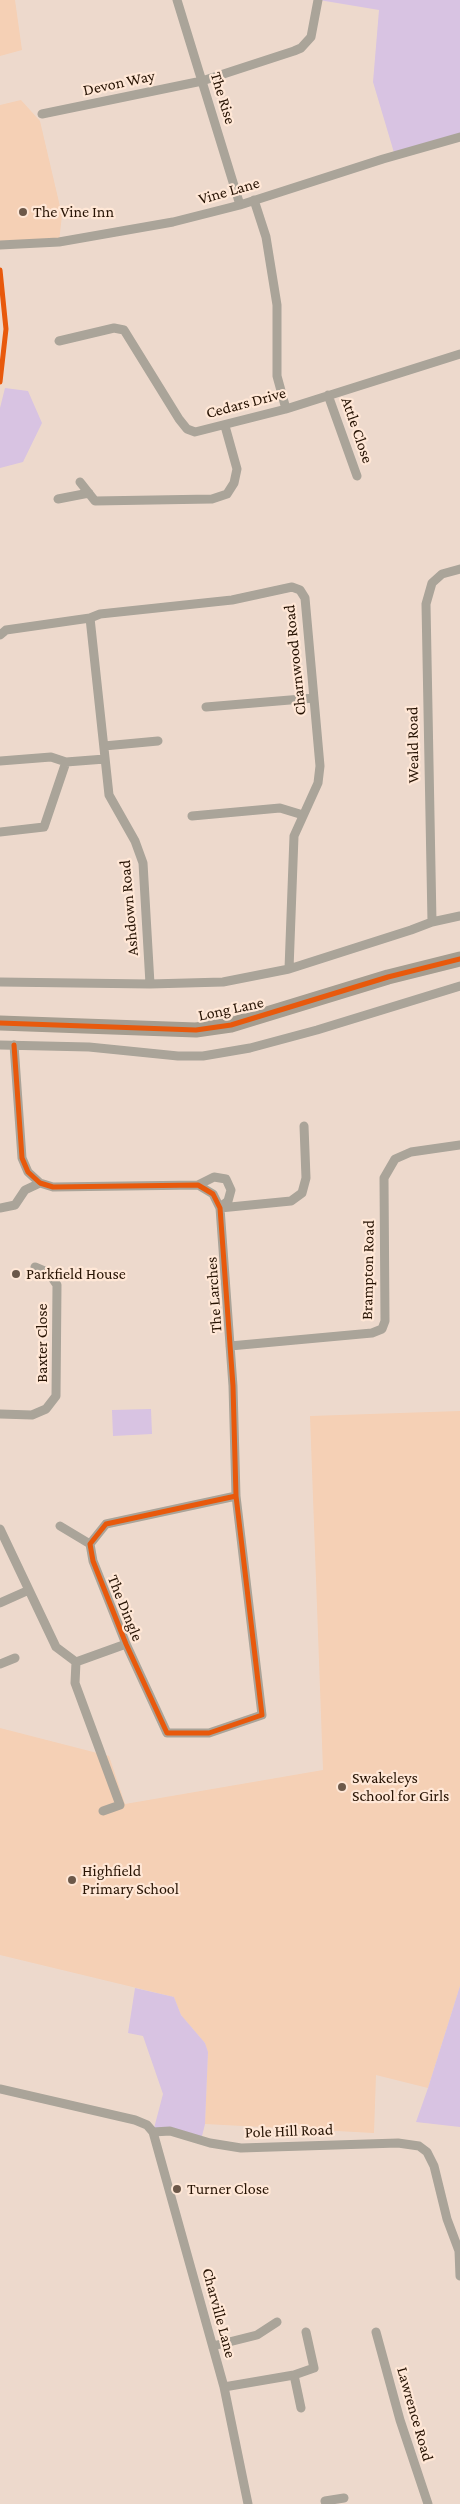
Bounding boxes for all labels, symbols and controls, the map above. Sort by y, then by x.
street label: Devon Way [81,66,157,100]
street label: The Rise [206,70,240,126]
street label: Vine Lane [196,173,262,209]
place label: The Vine Inn [33,202,114,222]
marker: The Vine Inn [17,206,29,218]
street label: Cedars Drive [204,383,288,423]
street label: Attle Close [337,394,377,466]
street label: Charnwood Road [280,604,310,716]
street label: Weald Road [403,707,423,783]
street label: Ashdown Road [115,859,143,957]
street label: Long Lane [197,993,265,1025]
street label: Brampton Road [358,1220,378,1320]
street label: The Larches [202,1256,226,1334]
place label: Parkfield House [26,1264,126,1284]
marker: Parkfield House [10,1268,22,1280]
street label: Baxter Close [32,1303,52,1383]
street label: The Dingle [103,1572,147,1644]
place label: Swakeleys School for Girls [352,1768,449,1806]
marker: Swakeleys School for Girls [336,1781,348,1793]
place label: Highfield Primary School [82,1861,179,1899]
marker: Highfield Primary School [66,1874,78,1886]
street label: Pole Hill Road [244,2120,334,2142]
place label: Turner Close [187,2179,269,2199]
marker: Turner Close [171,2183,183,2195]
street label: Charville Lane [198,2266,240,2360]
street label: Lawrence Road [392,2365,438,2463]

